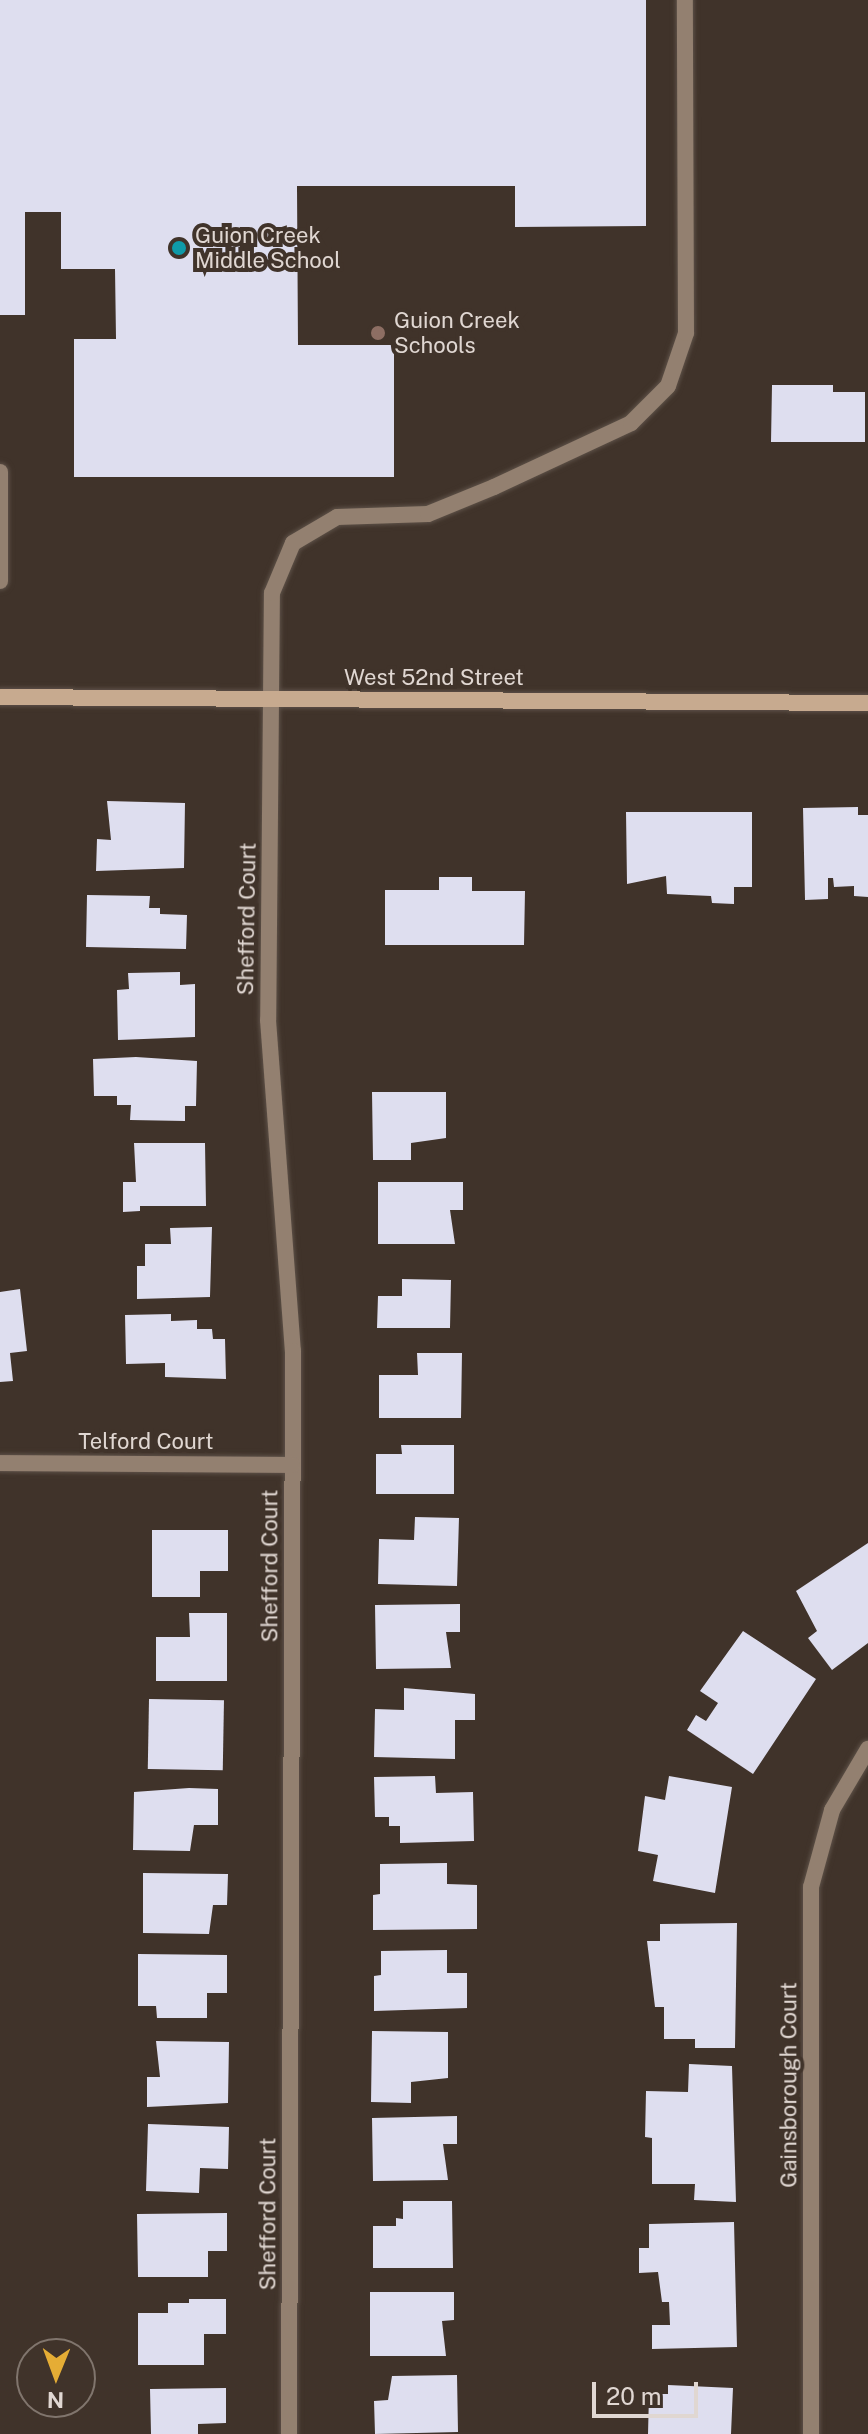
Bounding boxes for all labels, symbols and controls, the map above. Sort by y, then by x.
place label: Guion Creek Middle School [195,222,341,274]
marker: Guion Creek Middle School [170,239,188,257]
place label: Guion Creek Schools [394,307,520,358]
marker: Guion Creek Schools [369,324,387,342]
street label: West 52nd Street [344,665,524,691]
street label: Shefford Court [232,842,262,996]
street label: Telford Court [78,1429,214,1455]
street label: Shefford Court [257,1490,283,1642]
street label: Gainsborough Court [776,1982,802,2188]
street label: Shefford Court [255,2138,281,2290]
north arrow [16,2338,96,2418]
scale bar [596,2366,702,2416]
text: 20 m [606,2382,662,2410]
text: N [47,2387,64,2413]

